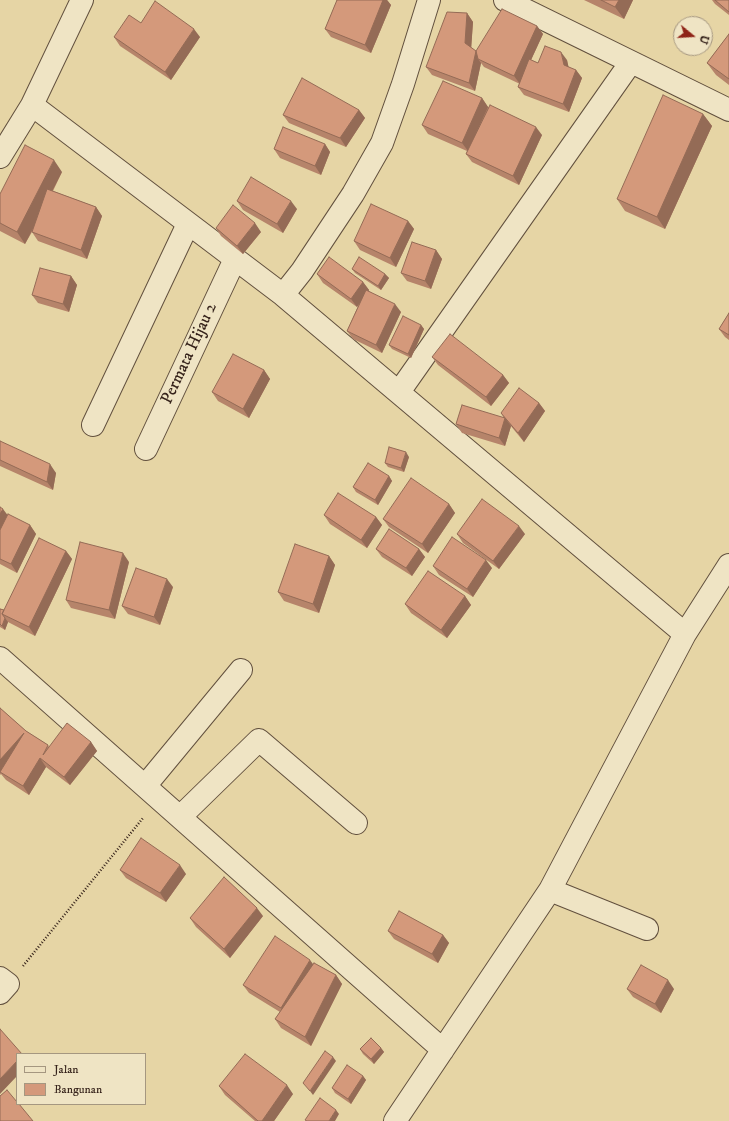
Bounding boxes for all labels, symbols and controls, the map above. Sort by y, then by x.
north arrow [673,16,713,56]
text: U [695,33,711,46]
street label: Permata Hijau 2 [158,300,222,408]
legend [16,1053,146,1105]
text: Jalan [54,1062,79,1077]
text: Bangunan [54,1082,102,1097]

